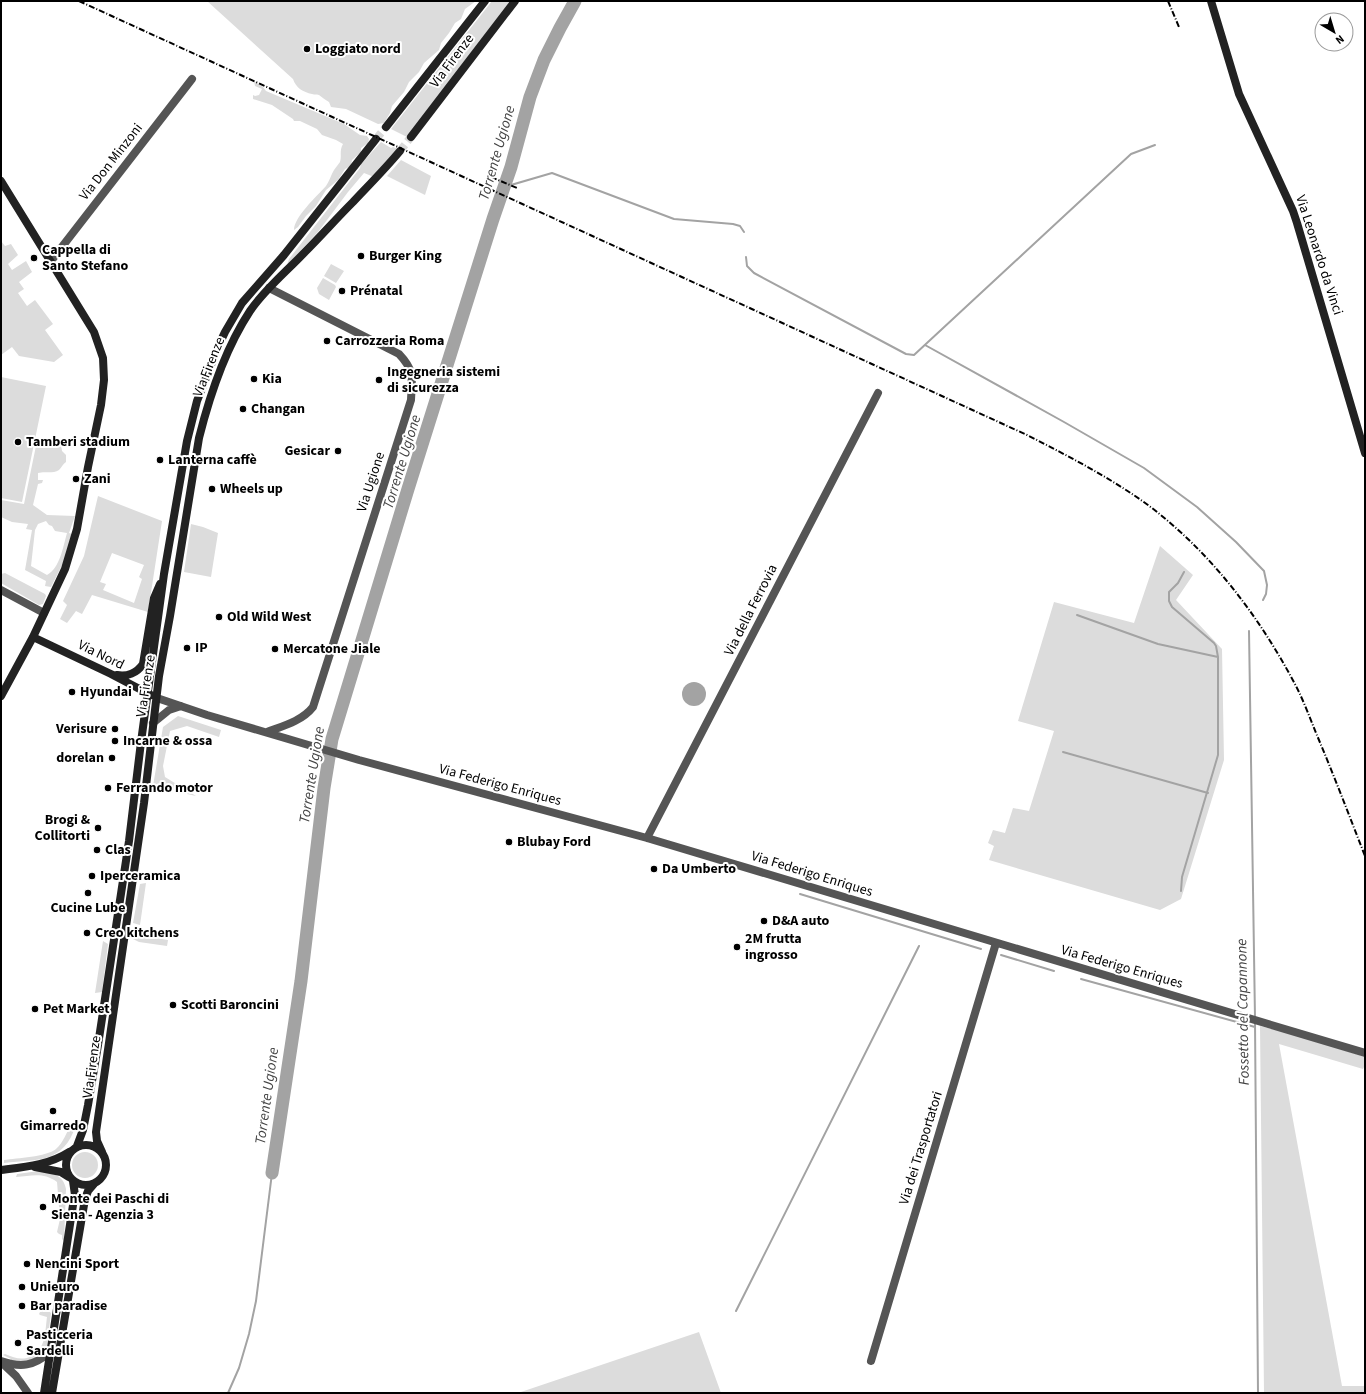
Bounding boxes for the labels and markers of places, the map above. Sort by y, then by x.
place label: Loggiato nord [315,39,401,59]
marker: Loggiato nord [302,44,312,54]
place label: Cappella di Santo Stefano [42,240,128,276]
place label: Burger King [369,246,442,266]
marker: Burger King [356,251,366,261]
marker: Cappella di Santo Stefano [29,253,39,263]
place label: Prénatal [350,281,403,301]
marker: Prénatal [337,286,347,296]
place label: Carrozzeria Roma [335,331,444,351]
marker: Carrozzeria Roma [322,336,332,346]
place label: Ingegneria sistemi di sicurezza [387,362,500,398]
place label: Kia [262,369,282,389]
marker: Kia [249,374,259,384]
marker: Ingegneria sistemi di sicurezza [374,375,384,385]
place label: Changan [251,399,305,419]
marker: Changan [238,404,248,414]
place label: Tamberi stadium [26,432,130,452]
marker: Tamberi stadium [13,437,23,447]
place label: Gesicar [284,441,330,461]
marker: Gesicar [333,446,343,456]
place label: Lanterna caffè [168,450,257,470]
marker: Lanterna caffè [155,455,165,465]
place label: Zani [84,469,111,489]
marker: Zani [71,474,81,484]
place label: Wheels up [220,479,283,499]
marker: Wheels up [207,484,217,494]
place label: Old Wild West [227,607,312,627]
marker: Old Wild West [214,612,224,622]
place label: IP [195,638,208,658]
place label: Mercatone Jiale [283,639,380,659]
marker: IP [182,643,192,653]
marker: Mercatone Jiale [270,644,280,654]
place label: Hyundai [80,682,132,702]
marker: Hyundai [67,687,77,697]
place label: Verisure [55,719,107,739]
marker: Verisure [110,724,120,734]
place label: Incarne & ossa [123,731,212,751]
marker: Incarne & ossa [110,736,120,746]
place label: dorelan [56,748,104,768]
marker: dorelan [107,753,117,763]
place label: Ferrando motor [116,778,213,798]
marker: Ferrando motor [103,783,113,793]
place label: Brogi & Collitorti [35,810,91,846]
marker: Brogi & Collitorti [93,823,103,833]
place label: Blubay Ford [517,832,591,852]
marker: Blubay Ford [504,837,514,847]
place label: Clas [105,840,131,860]
marker: Clas [92,845,102,855]
place label: Da Umberto [662,859,736,879]
marker: Da Umberto [649,864,659,874]
place label: Iperceramica [100,866,181,886]
marker: Iperceramica [87,871,97,881]
marker: Cucine Lube [83,888,93,898]
place label: Cucine Lube [51,898,125,918]
place label: D&A auto [772,911,829,931]
marker: D&A auto [759,916,769,926]
place label: Creo kitchens [95,923,179,943]
marker: Creo kitchens [82,928,92,938]
place label: 2M frutta ingrosso [745,929,802,965]
marker: 2M frutta ingrosso [732,942,742,952]
place label: Scotti Baroncini [181,995,279,1015]
place label: Pet Market [43,999,110,1019]
marker: Scotti Baroncini [168,1000,178,1010]
marker: Pet Market [30,1004,40,1014]
marker: Gimarredo [48,1106,58,1116]
place label: Gimarredo [20,1116,86,1136]
place label: Monte dei Paschi di Siena - Agenzia 3 [51,1189,169,1225]
marker: Monte dei Paschi di Siena - Agenzia 3 [38,1202,48,1212]
place label: Nencini Sport [35,1254,120,1274]
marker: Nencini Sport [22,1259,32,1269]
place label: Unieuro [30,1277,80,1297]
marker: Unieuro [17,1282,27,1292]
place label: Bar paradise [30,1296,107,1316]
marker: Bar paradise [17,1301,27,1311]
place label: Pasticceria Sardelli [26,1325,93,1361]
marker: Pasticceria Sardelli [13,1338,23,1348]

